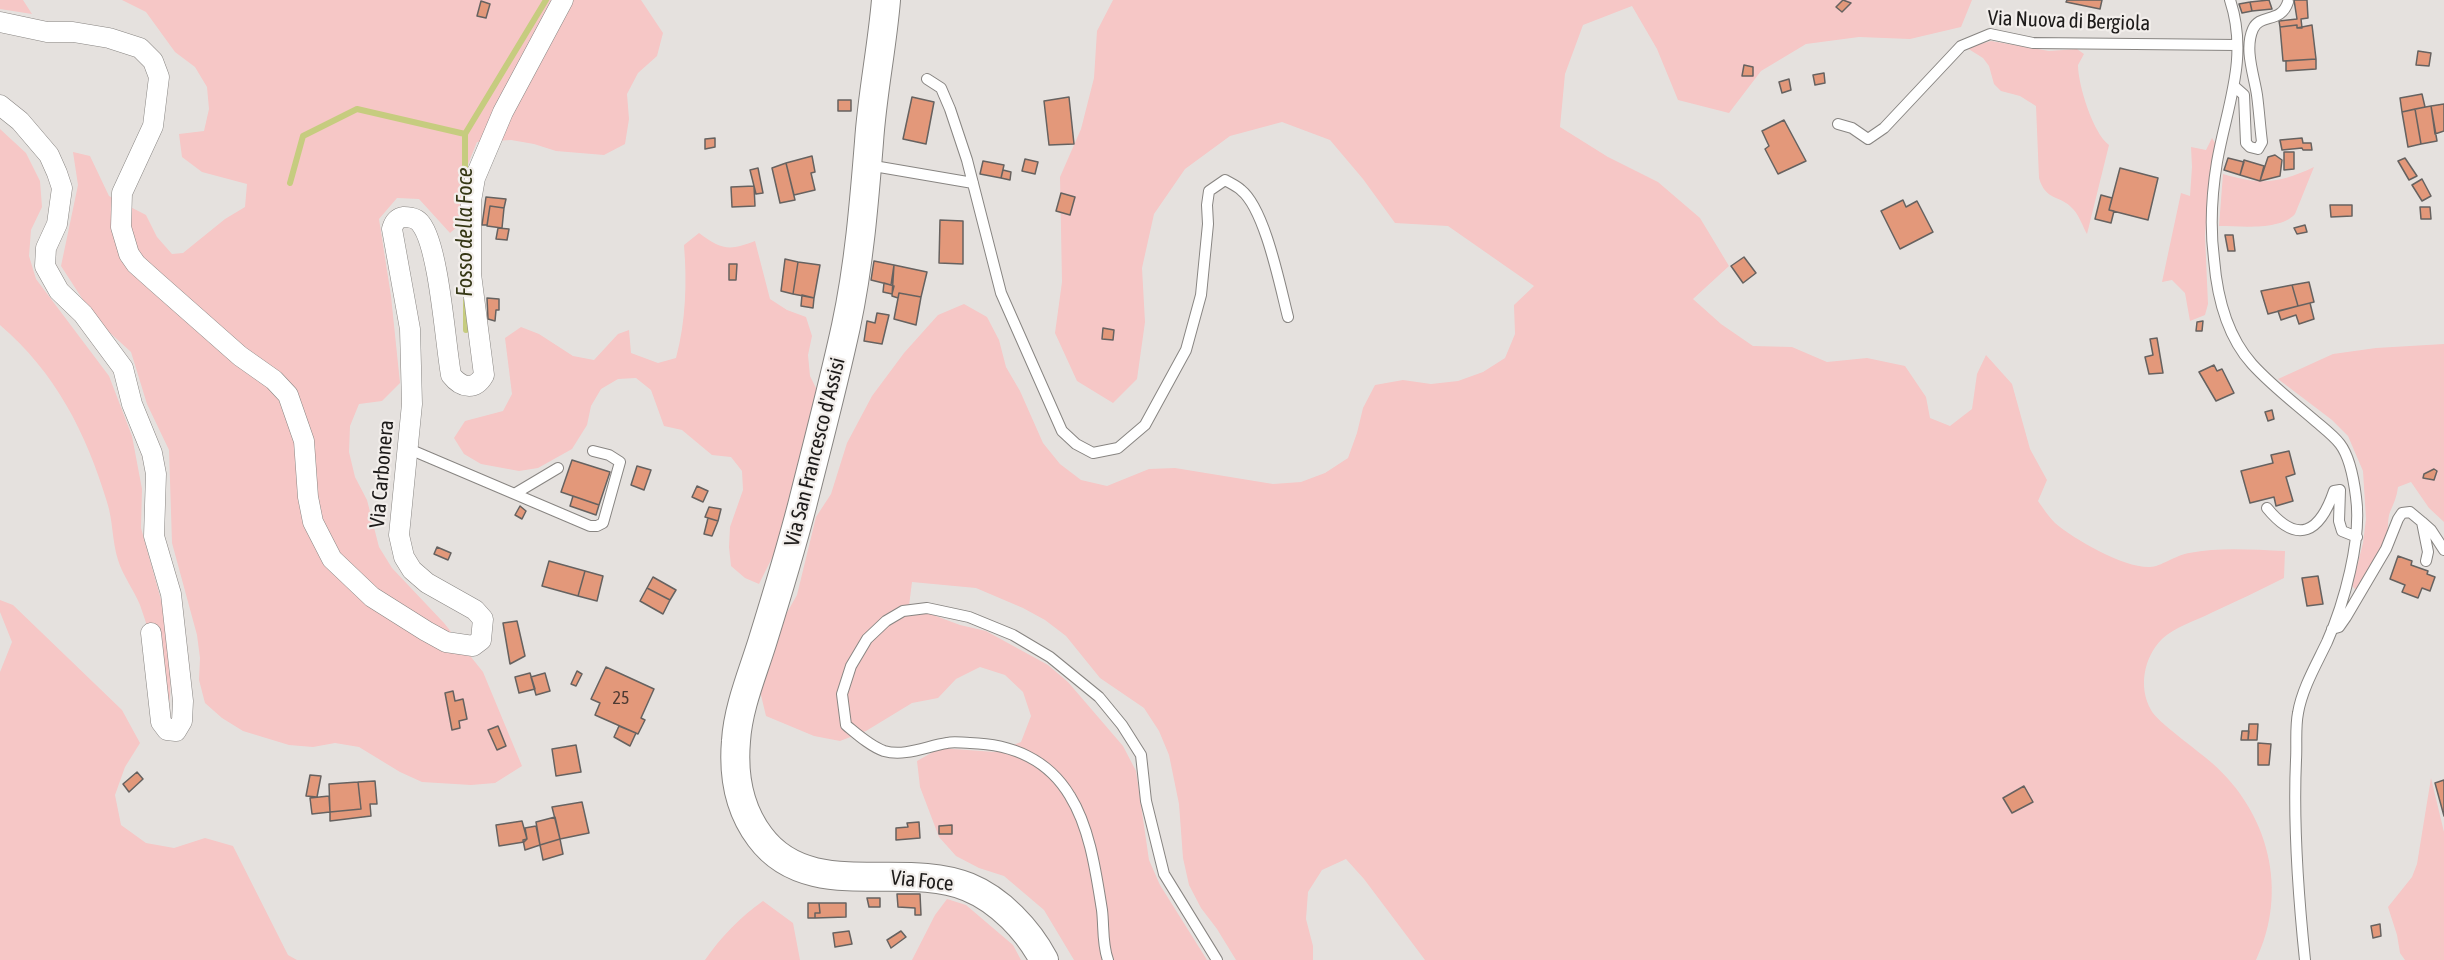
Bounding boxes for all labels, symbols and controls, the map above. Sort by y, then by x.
street label: Via Nuova di Bergiola [1987,6,2151,36]
water label: Fosso della Foce [452,167,478,297]
street label: Via San Francesco d'Assisi [779,355,851,549]
street label: Via Carbonera [365,419,399,529]
house number: 25 [613,687,629,709]
street label: Via Foce [889,865,955,897]

